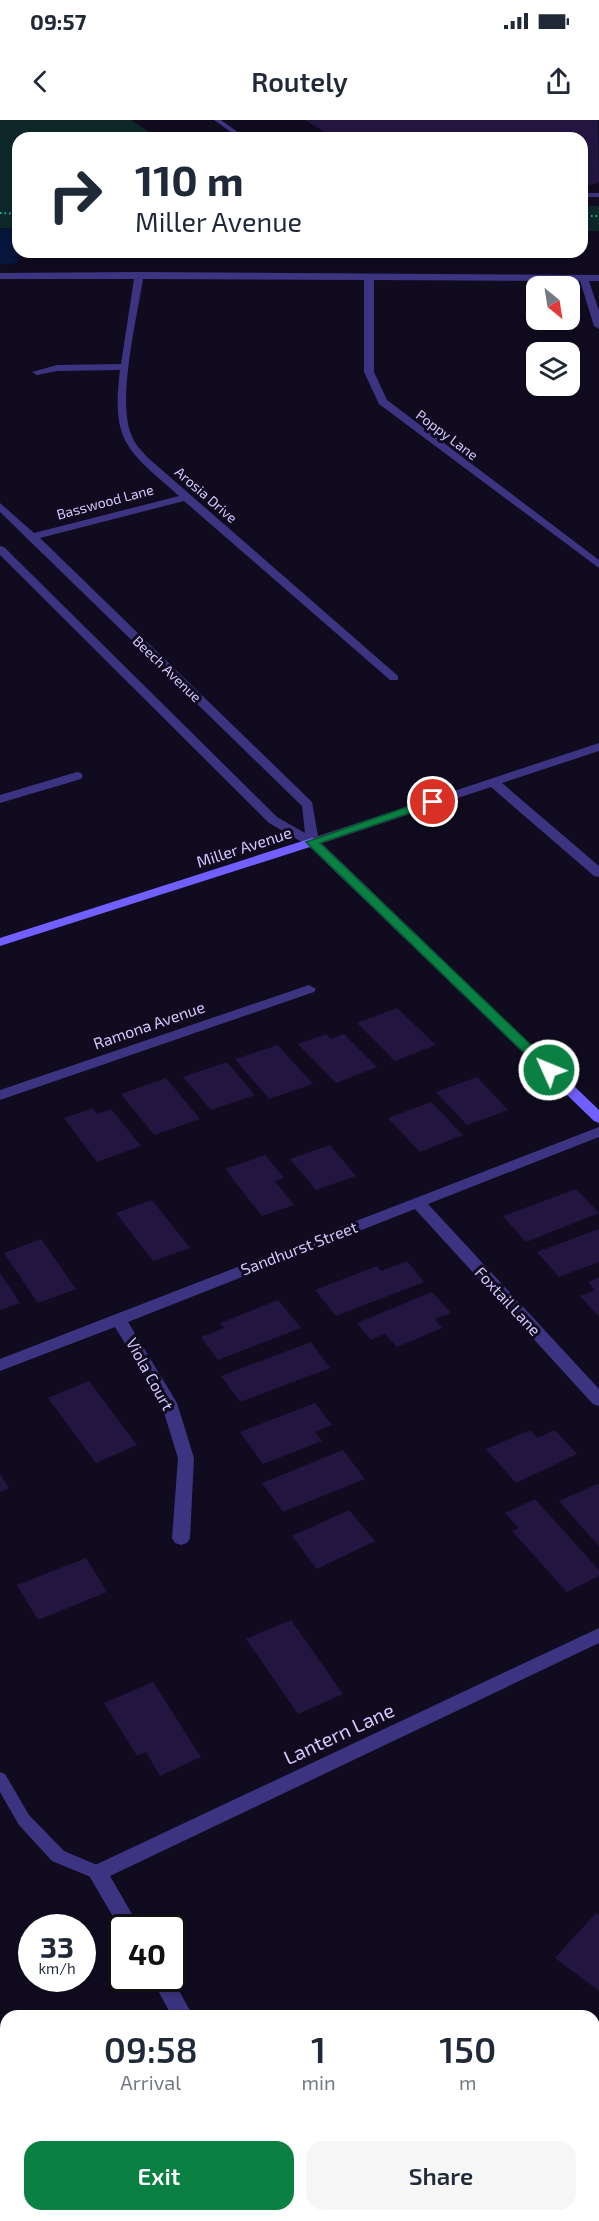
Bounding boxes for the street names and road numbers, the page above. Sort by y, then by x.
street label: Poppy Lane [413,406,482,463]
street label: Arosia Drive [172,463,241,526]
street label: Basswood Lane [55,480,155,523]
street label: Beech Avenue [130,632,205,705]
street label: Miller Avenue [194,822,294,871]
street label: Ramona Avenue [91,997,207,1052]
street label: Sandhurst Street [238,1217,360,1278]
street label: Foxtail Lane [472,1262,545,1339]
street label: Viola Court [123,1334,178,1413]
street label: Lantern Lane [280,1697,398,1769]

